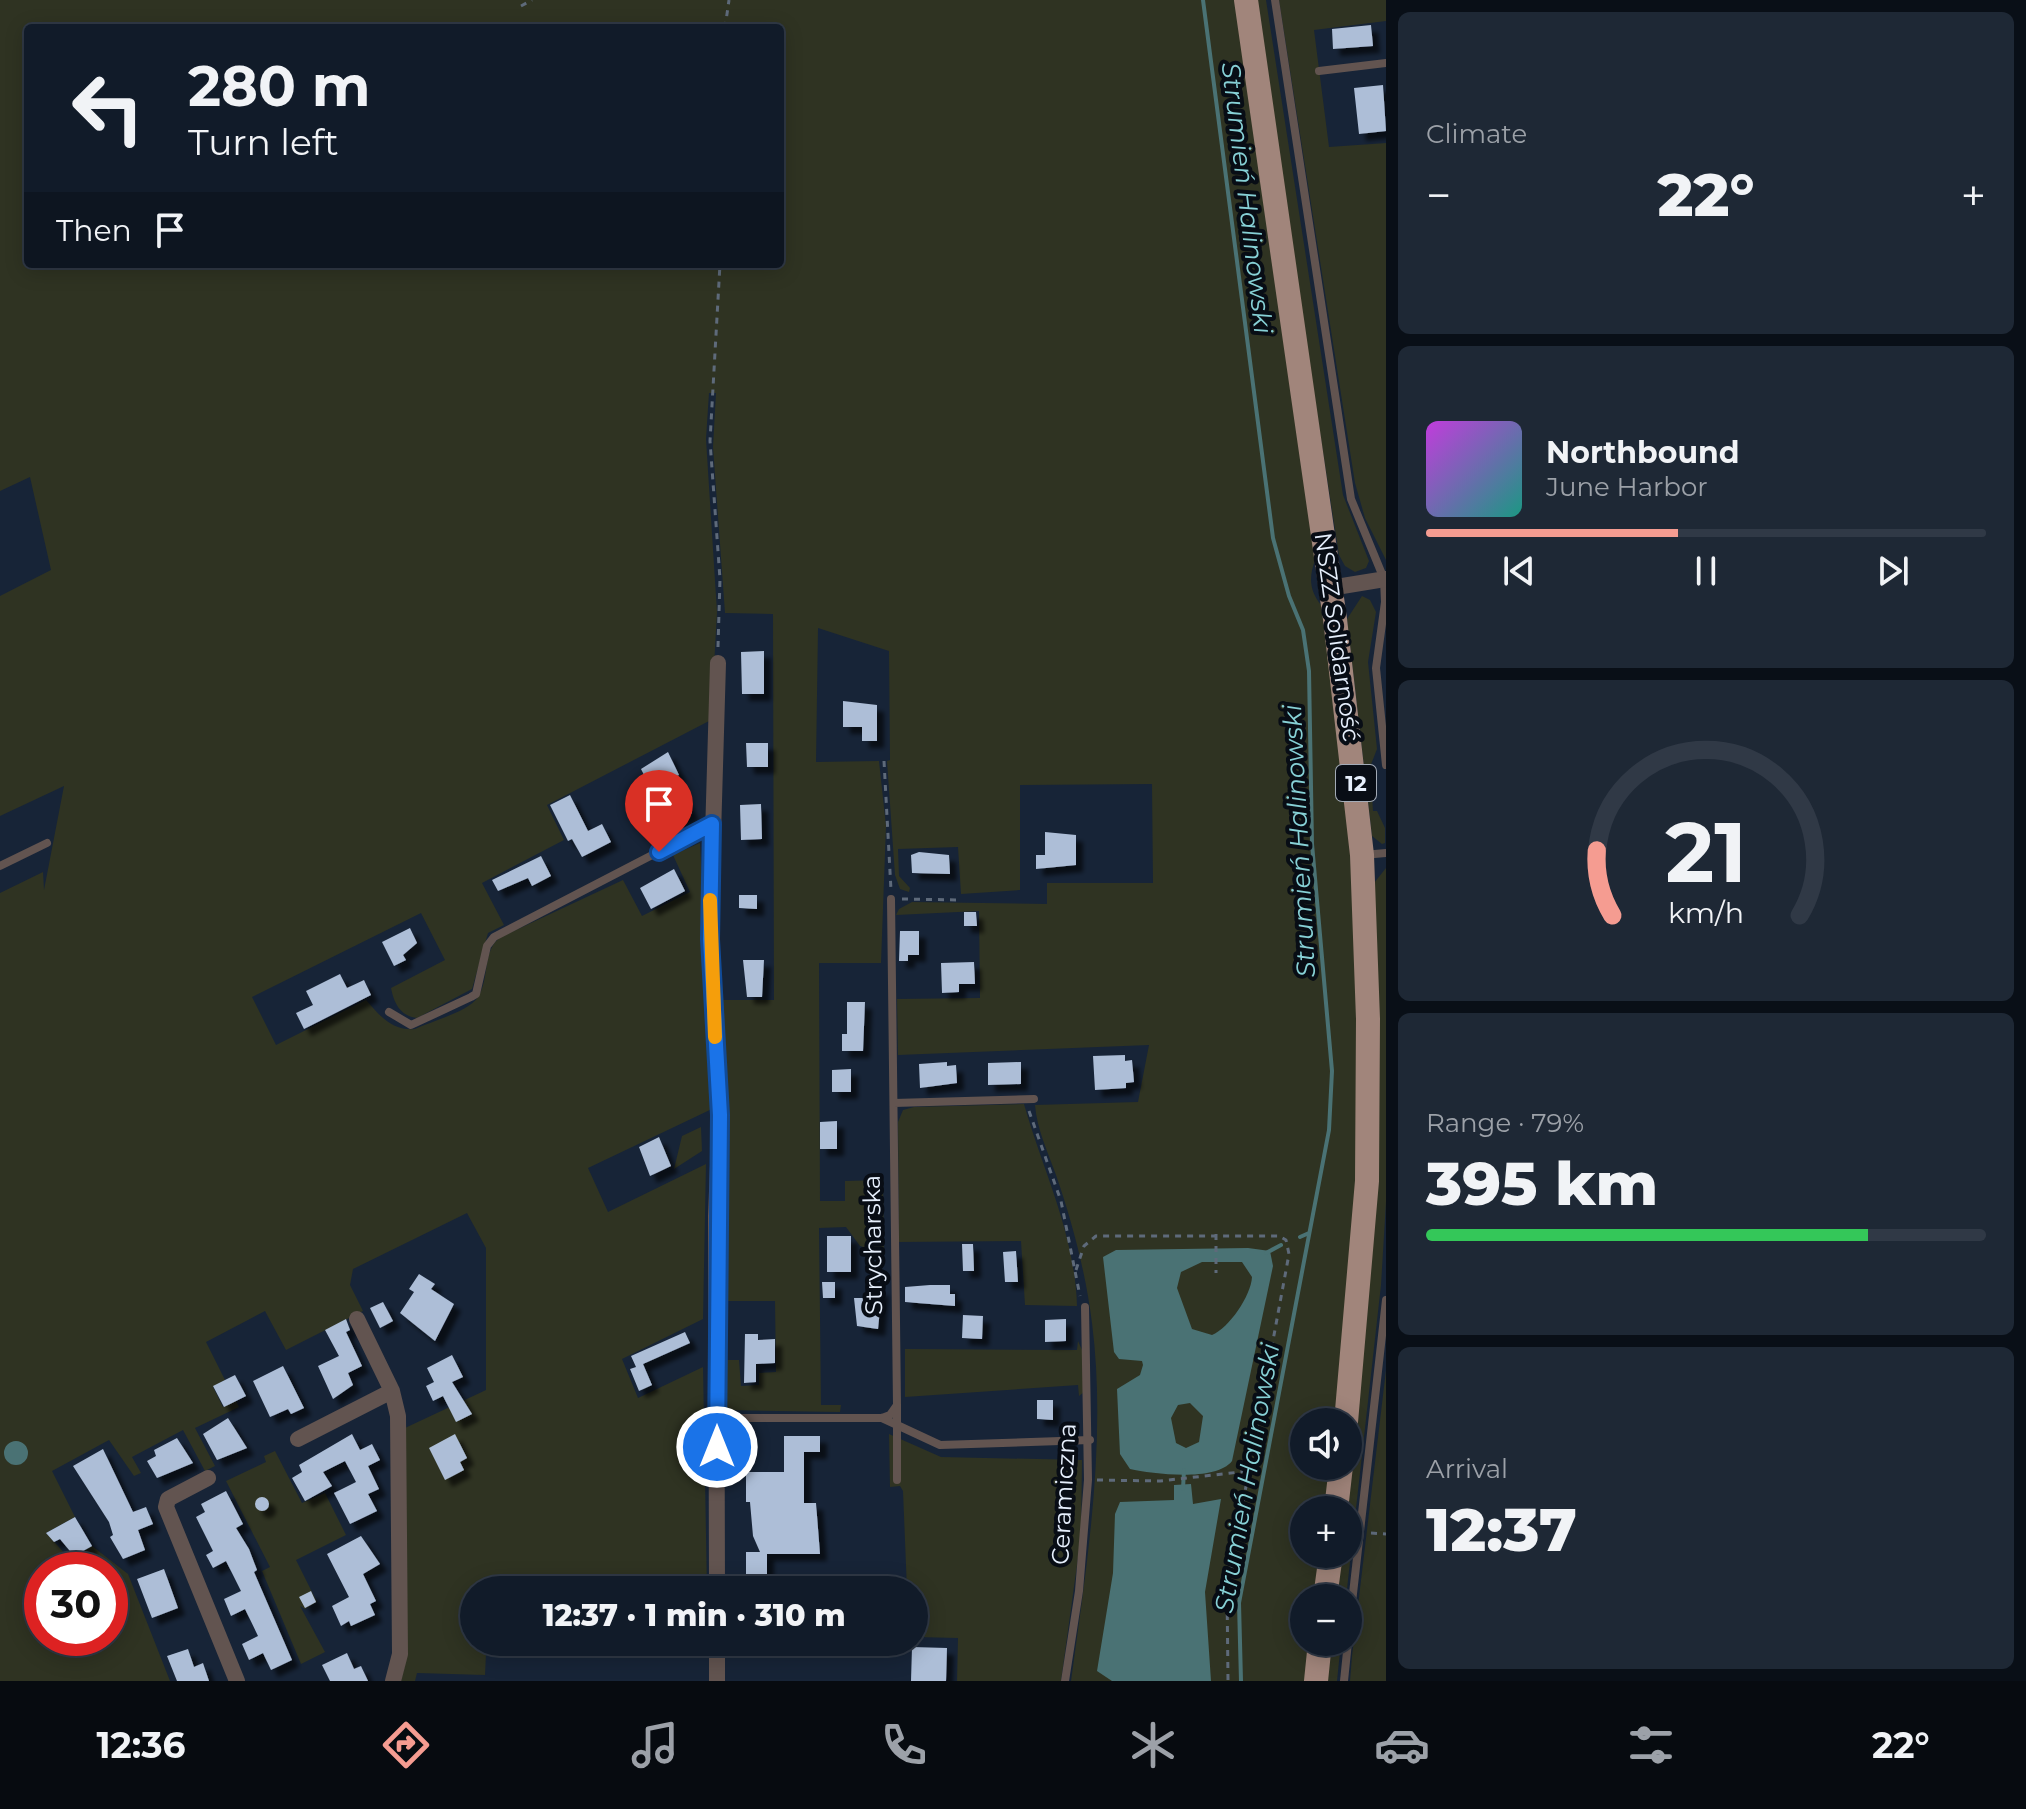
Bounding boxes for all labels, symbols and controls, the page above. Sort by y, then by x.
text: 280 m [188,52,371,120]
icon: left [56,56,160,160]
water label: Strumień Halinowski [1214,60,1280,337]
text: Climate [1426,118,1527,150]
text: Turn left [188,120,339,164]
text: 22° [1658,158,1754,231]
text: − [1426,168,1451,222]
text: + [1961,168,1986,222]
icon: arrive [148,208,192,252]
text: Then [56,212,132,249]
text: Northbound [1546,434,1740,471]
text: June Harbor [1546,471,1708,503]
street label: NSZZ Solidarność [1308,530,1367,743]
icon: previous [1497,549,1541,593]
icon: pause [1684,549,1728,593]
icon: next [1871,549,1915,593]
water label: Strumień Halinowski [1276,703,1322,978]
road number: 12 [1336,765,1376,801]
pin [625,770,693,852]
icon: arrive [637,782,681,826]
text: 21 [1665,801,1747,903]
text: km/h [1668,896,1744,931]
text: Range · 79% [1426,1107,1584,1139]
text: 395 km [1426,1147,1658,1220]
street label: Strycharska [857,1175,888,1315]
water label: Strumień Halinowski [1208,1340,1287,1615]
position arrow [675,1405,759,1489]
map controls [1290,1408,1362,1656]
button: sound [1290,1408,1362,1480]
street label: Ceramiczna [1045,1422,1082,1565]
text: Arrival [1426,1453,1508,1485]
text: 12:37 [1426,1493,1577,1566]
button: + [1290,1496,1362,1568]
speed limit sign: 30 [24,1552,128,1656]
button: − [1290,1584,1362,1656]
text: 12:37 · 1 min · 310 m [542,1597,846,1634]
icon: directions [378,1717,434,1773]
icon: music [627,1717,683,1773]
icon: phone [876,1717,932,1773]
icon: climate [1125,1717,1181,1773]
icon: car [1374,1717,1430,1773]
icon: filters [1623,1717,1679,1773]
text: 12:36 [96,1723,185,1767]
text: 22° [1872,1723,1929,1767]

